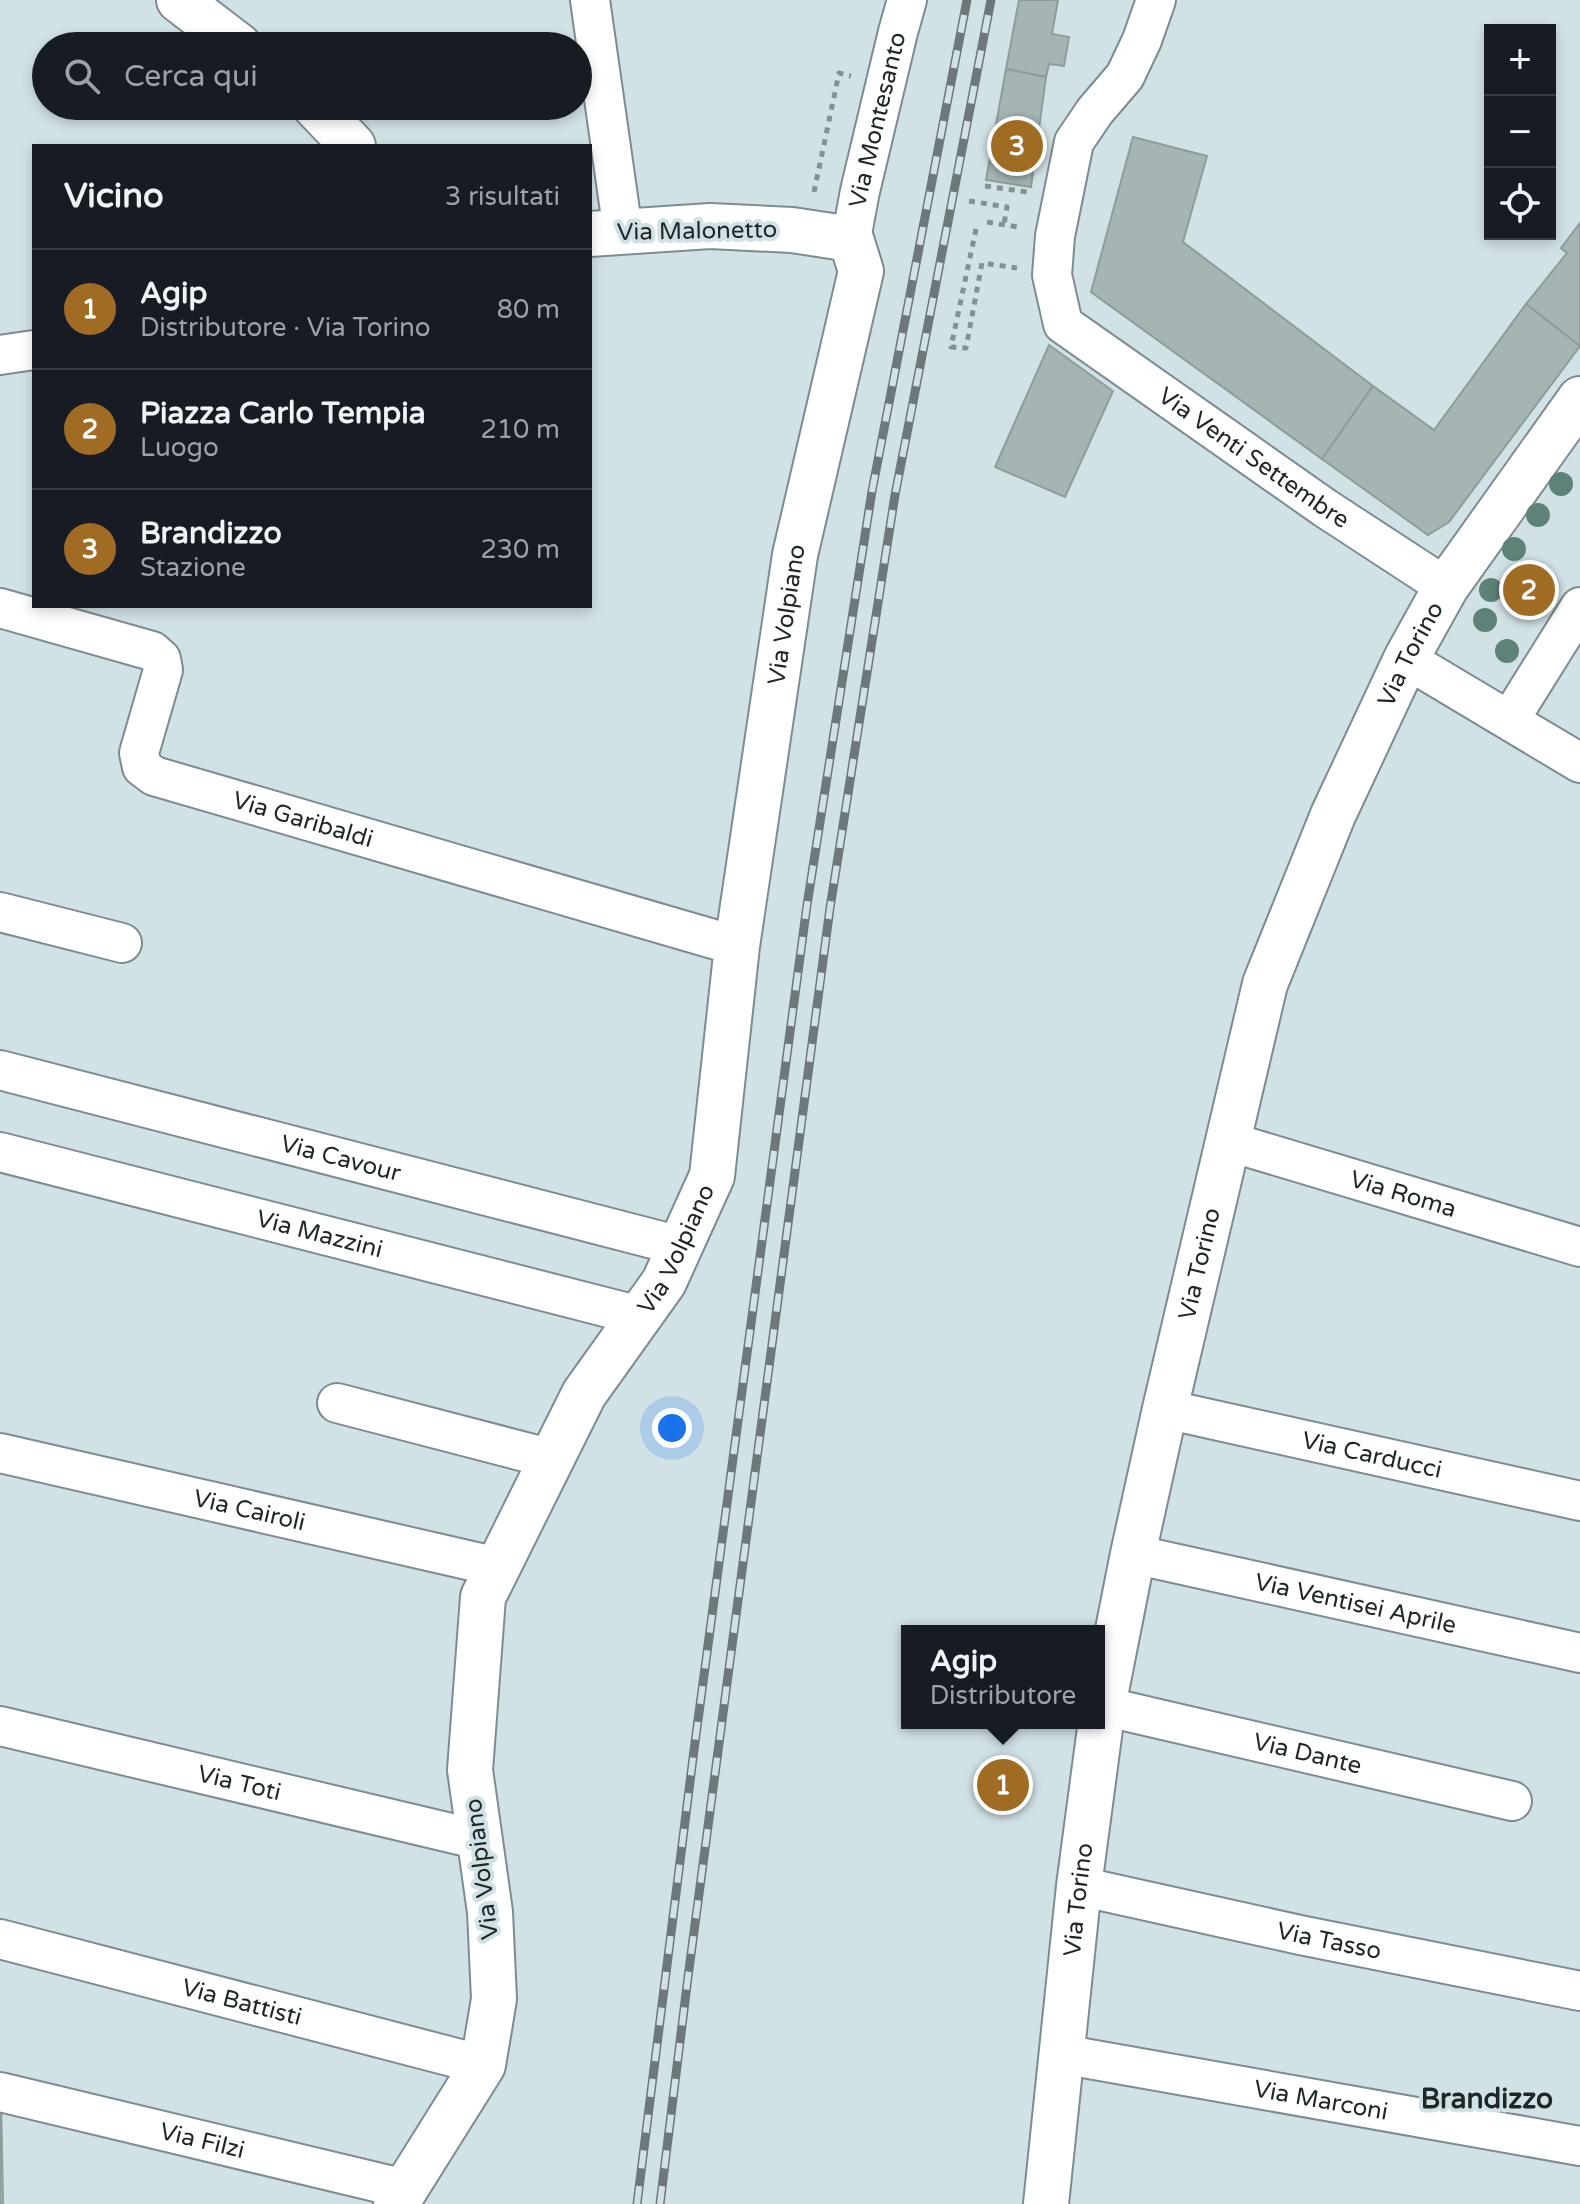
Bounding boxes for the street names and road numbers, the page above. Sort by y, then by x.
street label: Via Montesanto [843,29,912,210]
street label: Via Malonetto [617,215,777,247]
street label: Via Venti Settembre [1153,381,1355,534]
street label: Via Volpiano [761,541,812,687]
street label: Via Torino [1371,597,1449,711]
street label: Via Garibaldi [229,785,376,854]
street label: Via Cavour [278,1129,405,1188]
street label: Via Roma [1347,1164,1460,1224]
street label: Via Volpiano [631,1180,721,1320]
street label: Via Mazzini [253,1204,386,1264]
street label: Via Torino [1172,1205,1226,1323]
street label: Via Carducci [1299,1425,1445,1484]
street label: Via Cairoli [191,1483,308,1537]
street label: Via Ventisei Aprile [1252,1567,1459,1640]
street label: Via Dante [1251,1727,1365,1780]
street label: Via Toti [195,1759,284,1807]
street label: Via Volpiano [459,1797,505,1941]
street label: Via Torino [1057,1841,1099,1958]
street label: Via Tasso [1274,1916,1384,1965]
street label: Via Battisti [179,1973,305,2032]
street label: Via Marconi [1252,2074,1390,2126]
street label: Via Filzi [157,2116,248,2165]

